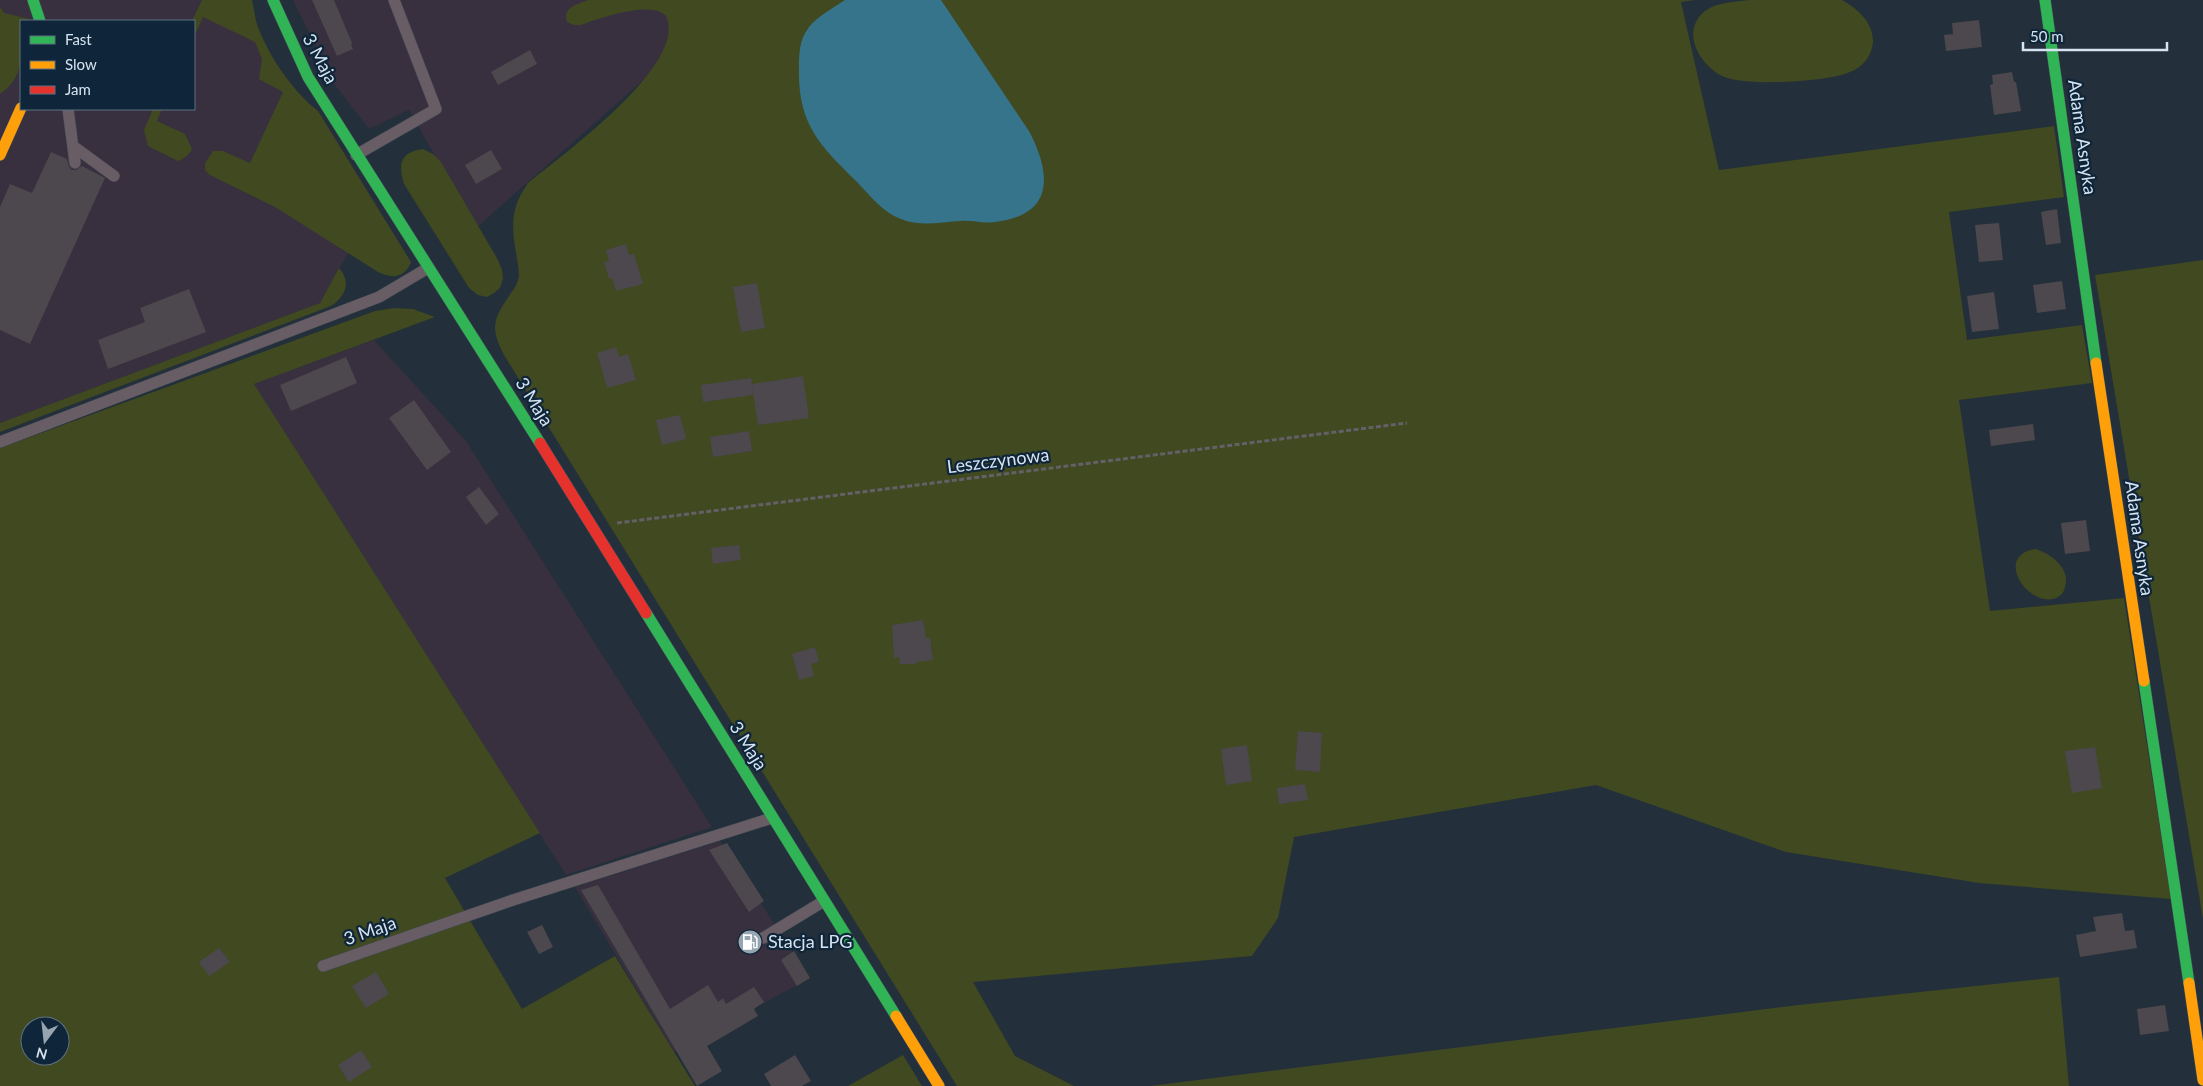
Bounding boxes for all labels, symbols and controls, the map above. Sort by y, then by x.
legend [20,20,195,110]
scale bar [2023,20,2167,52]
text: 50 m [2030,27,2064,45]
text: Fast [65,30,92,48]
street label: 3 Maja [299,30,343,87]
text: Slow [65,55,97,73]
street label: Adama Asnyka [2064,78,2102,196]
text: Jam [65,80,91,98]
street label: 3 Maja [511,373,558,430]
street label: Leszczynowa [945,443,1050,477]
street label: Adama Asnyka [2121,479,2159,597]
street label: 3 Maja [725,717,772,774]
street label: 3 Maja [341,911,399,949]
fuel station icon: Stacja LPG [737,929,763,955]
place label: Stacja LPG [768,930,852,952]
north arrow [20,1016,70,1066]
text: N [34,1044,49,1064]

